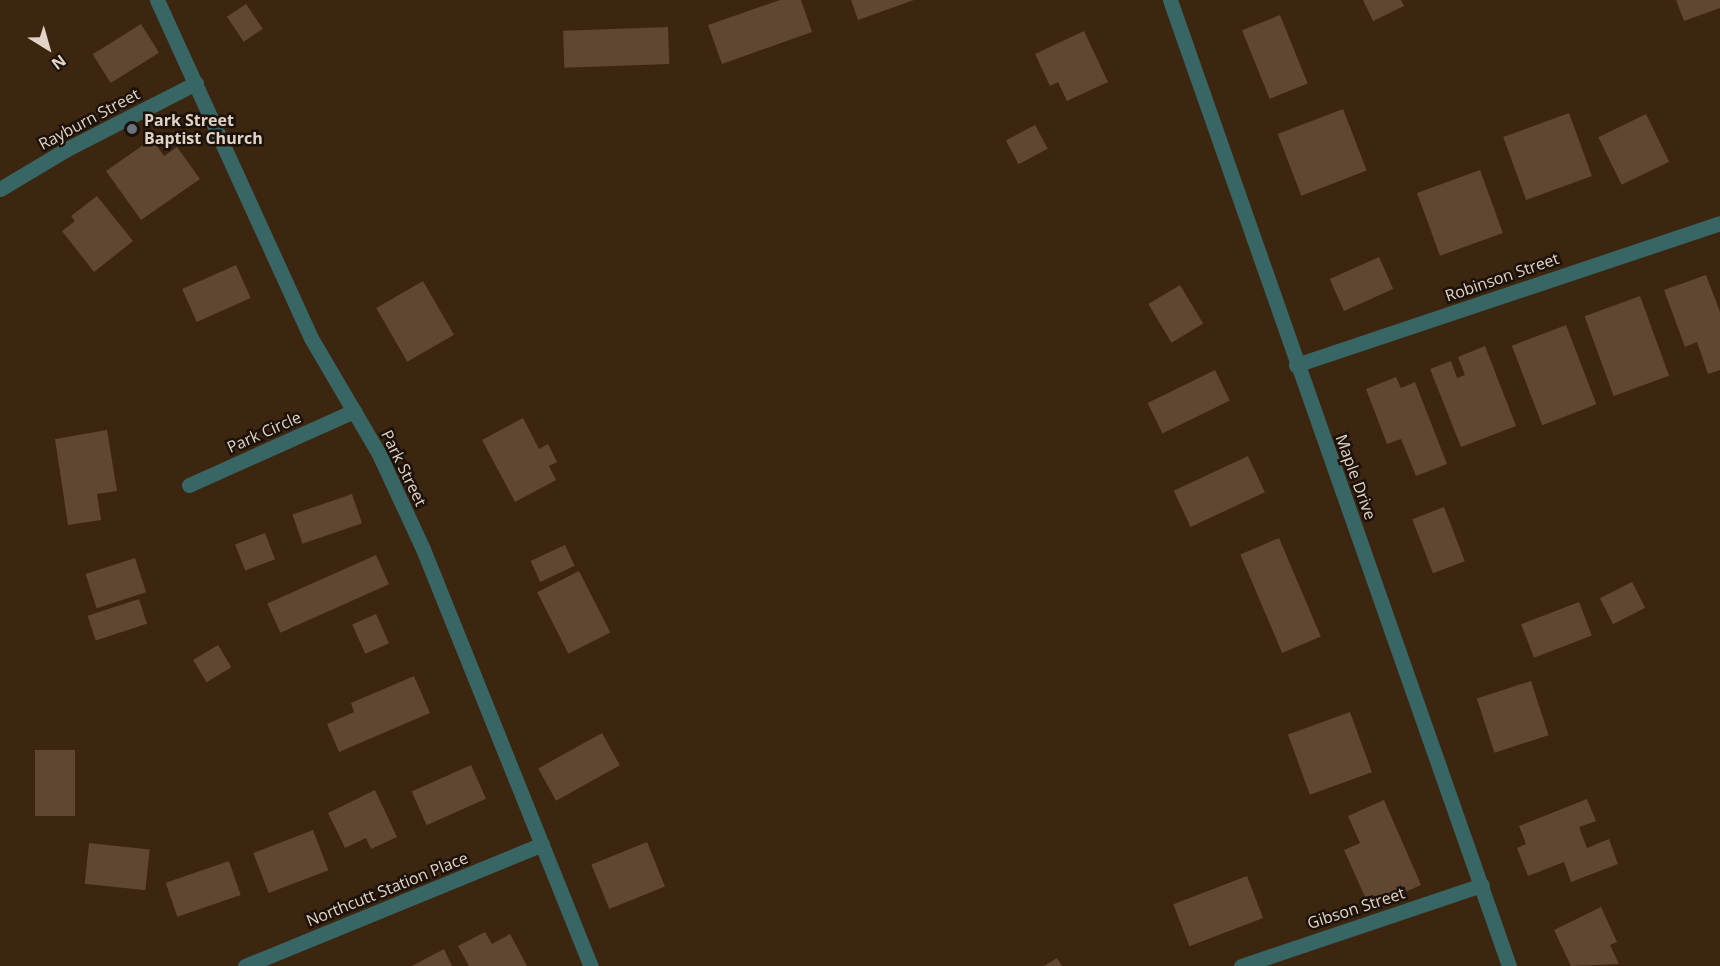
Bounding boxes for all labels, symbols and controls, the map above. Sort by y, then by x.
north arrow [18,18,78,78]
text: N [47,50,71,75]
street label: Rayburn Street [35,84,143,154]
place label: Park Street Baptist Church [144,110,263,148]
marker: Park Street Baptist Church [125,122,139,136]
street label: Robinson Street [1443,249,1561,305]
street label: Park Circle [224,407,304,457]
street label: Park Street [377,427,431,509]
street label: Maple Drive [1332,432,1380,522]
street label: Northcutt Station Place [303,848,471,930]
street label: Gibson Street [1305,883,1407,933]

